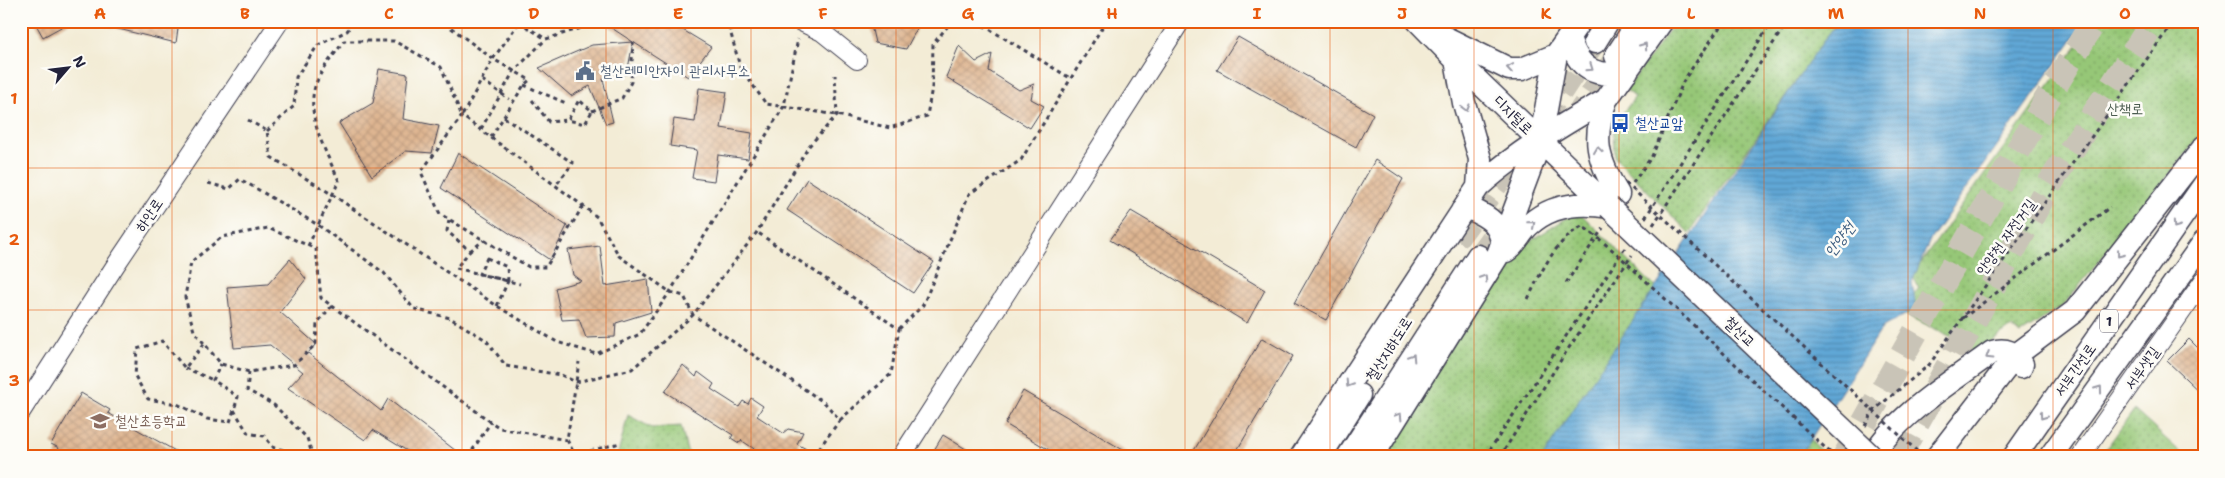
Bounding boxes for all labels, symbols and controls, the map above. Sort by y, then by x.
text: A [94,3,106,24]
text: B [240,3,250,24]
text: C [384,3,394,24]
text: D [528,3,540,24]
text: E [673,3,683,24]
text: F [818,3,828,24]
text: G [962,3,975,24]
text: H [1106,3,1118,24]
text: I [1253,3,1262,24]
text: J [1397,3,1407,24]
text: K [1541,3,1552,24]
text: L [1687,3,1696,24]
text: M [1828,3,1845,24]
text: N [1974,3,1986,24]
text: O [2119,3,2131,24]
north arrow [42,42,92,92]
one-way arrow [1638,42,1647,52]
text: N [69,53,90,71]
public building icon: 철산레미안자이 관리사무소 [574,60,596,82]
place label: 철산레미안자이 관리사무소 [600,61,750,81]
one-way arrow [1584,62,1594,71]
one-way arrow [1506,63,1515,73]
text: 1 [10,88,18,109]
street label: 디지털로 [1489,91,1537,139]
park label: 산책로 [2107,99,2143,119]
one-way arrow [1460,104,1471,113]
bus stop icon: 철산교앞 [1609,112,1631,134]
place label: 철산교앞 [1635,113,1683,133]
one-way arrow [1594,146,1604,155]
street label: 하안로 [131,194,167,236]
street label: 안양천 자전거길 [1972,195,2040,279]
water label: 안양천 [1819,216,1861,261]
one-way arrow [2173,219,2182,229]
one-way arrow [1526,221,1535,230]
text: 2 [8,229,20,250]
one-way arrow [2117,248,2125,257]
one-way arrow [1478,274,1488,283]
road number: 1 [2100,310,2118,332]
street label: 철산교 [1720,312,1760,352]
street label: 철산지하도로 [1361,313,1417,385]
street label: 서부간선로 [2049,340,2101,400]
street label: 서부샛길 [2120,342,2164,394]
one-way arrow [1986,349,1995,359]
one-way arrow [1406,354,1416,363]
text: 3 [8,370,20,391]
one-way arrow [1345,378,1355,387]
one-way arrow [2093,386,2101,395]
school or university icon: 철산초등학교 [89,410,111,432]
one-way arrow [2040,410,2049,420]
place label: 철산초등학교 [115,411,187,431]
one-way arrow [1392,412,1402,421]

